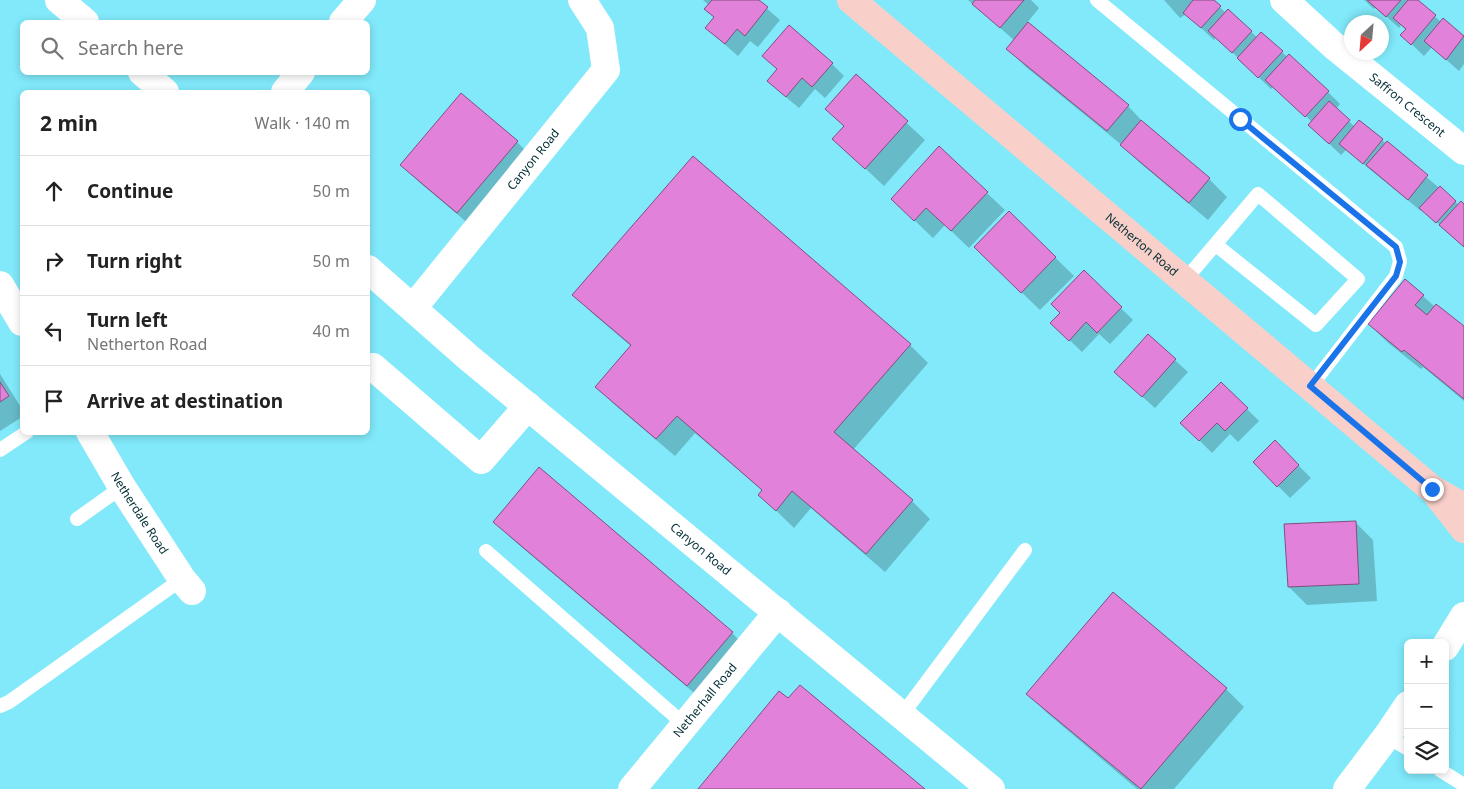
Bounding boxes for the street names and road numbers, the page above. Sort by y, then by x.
street label: Saffron Crescent [1366,69,1450,141]
street label: Canyon Road [503,125,563,194]
street label: Netherton Road [1102,209,1182,280]
street label: Netherdale Road [107,468,173,558]
street label: Canyon Road [667,519,735,579]
street label: Netherhall Road [669,659,741,741]

